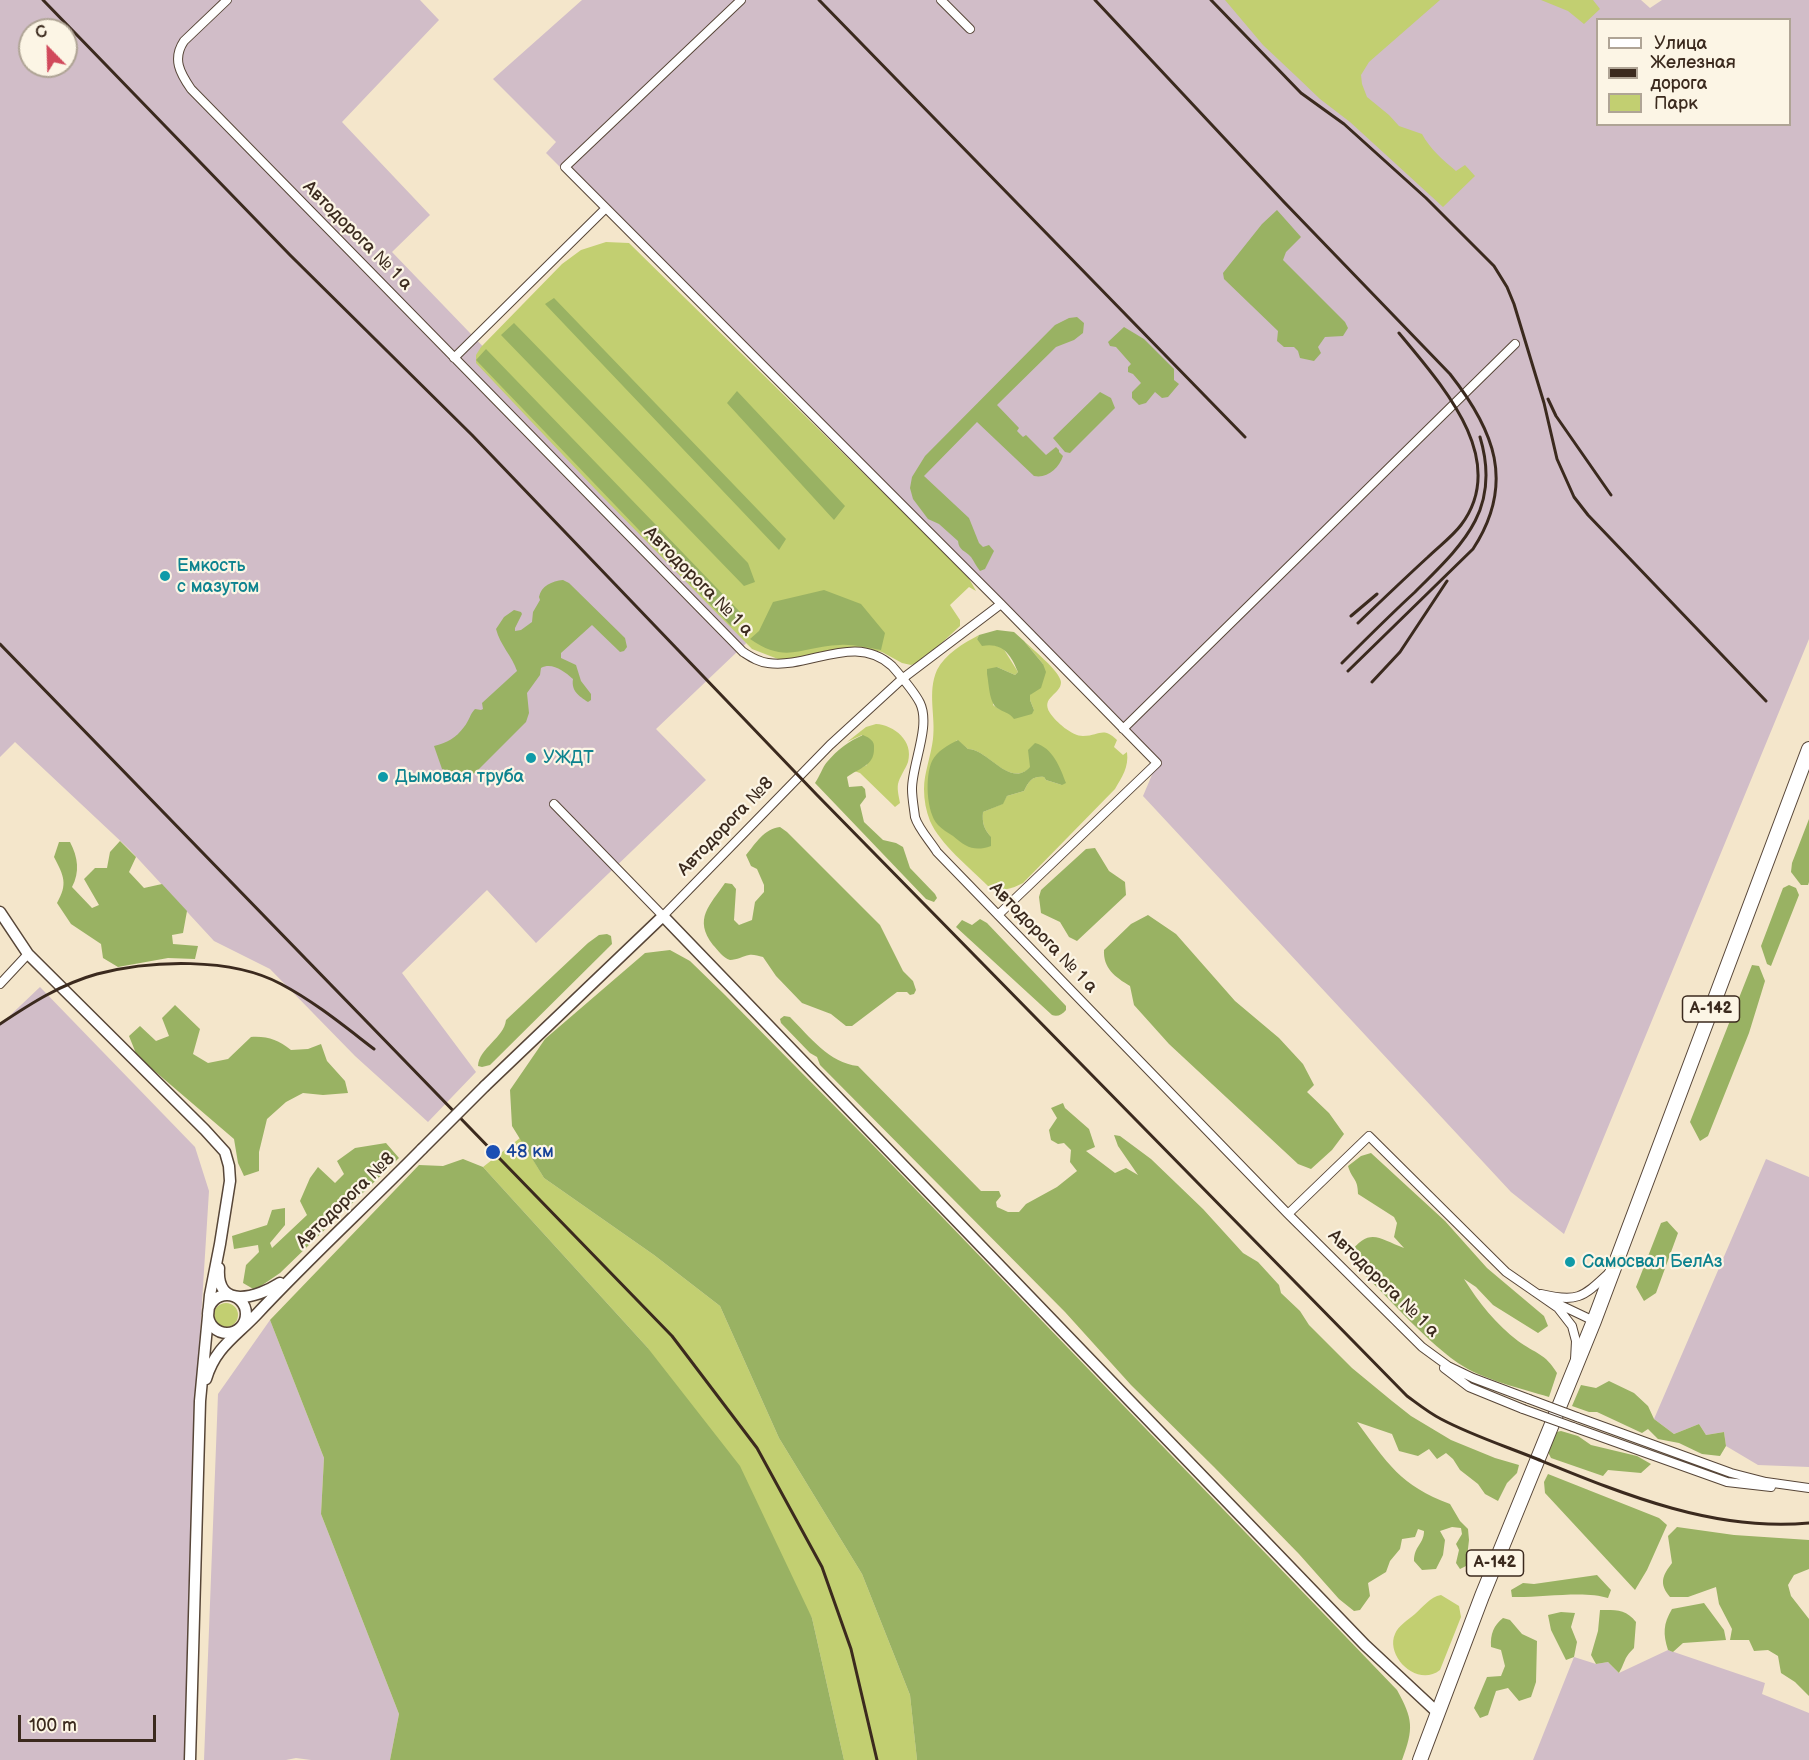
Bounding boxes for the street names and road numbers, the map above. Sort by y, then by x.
street label: Автодорога № 1 а [298,177,416,295]
street label: Автодорога № 1 а [639,523,757,641]
street label: Автодорога №8 [673,773,779,881]
street label: Автодорога № 1 а [985,878,1101,998]
road number: А-142 [1682,996,1740,1022]
street label: Автодорога №8 [292,1148,400,1254]
street label: Автодорога № 1 а [1323,1226,1443,1342]
road number: А-142 [1466,1550,1524,1576]

